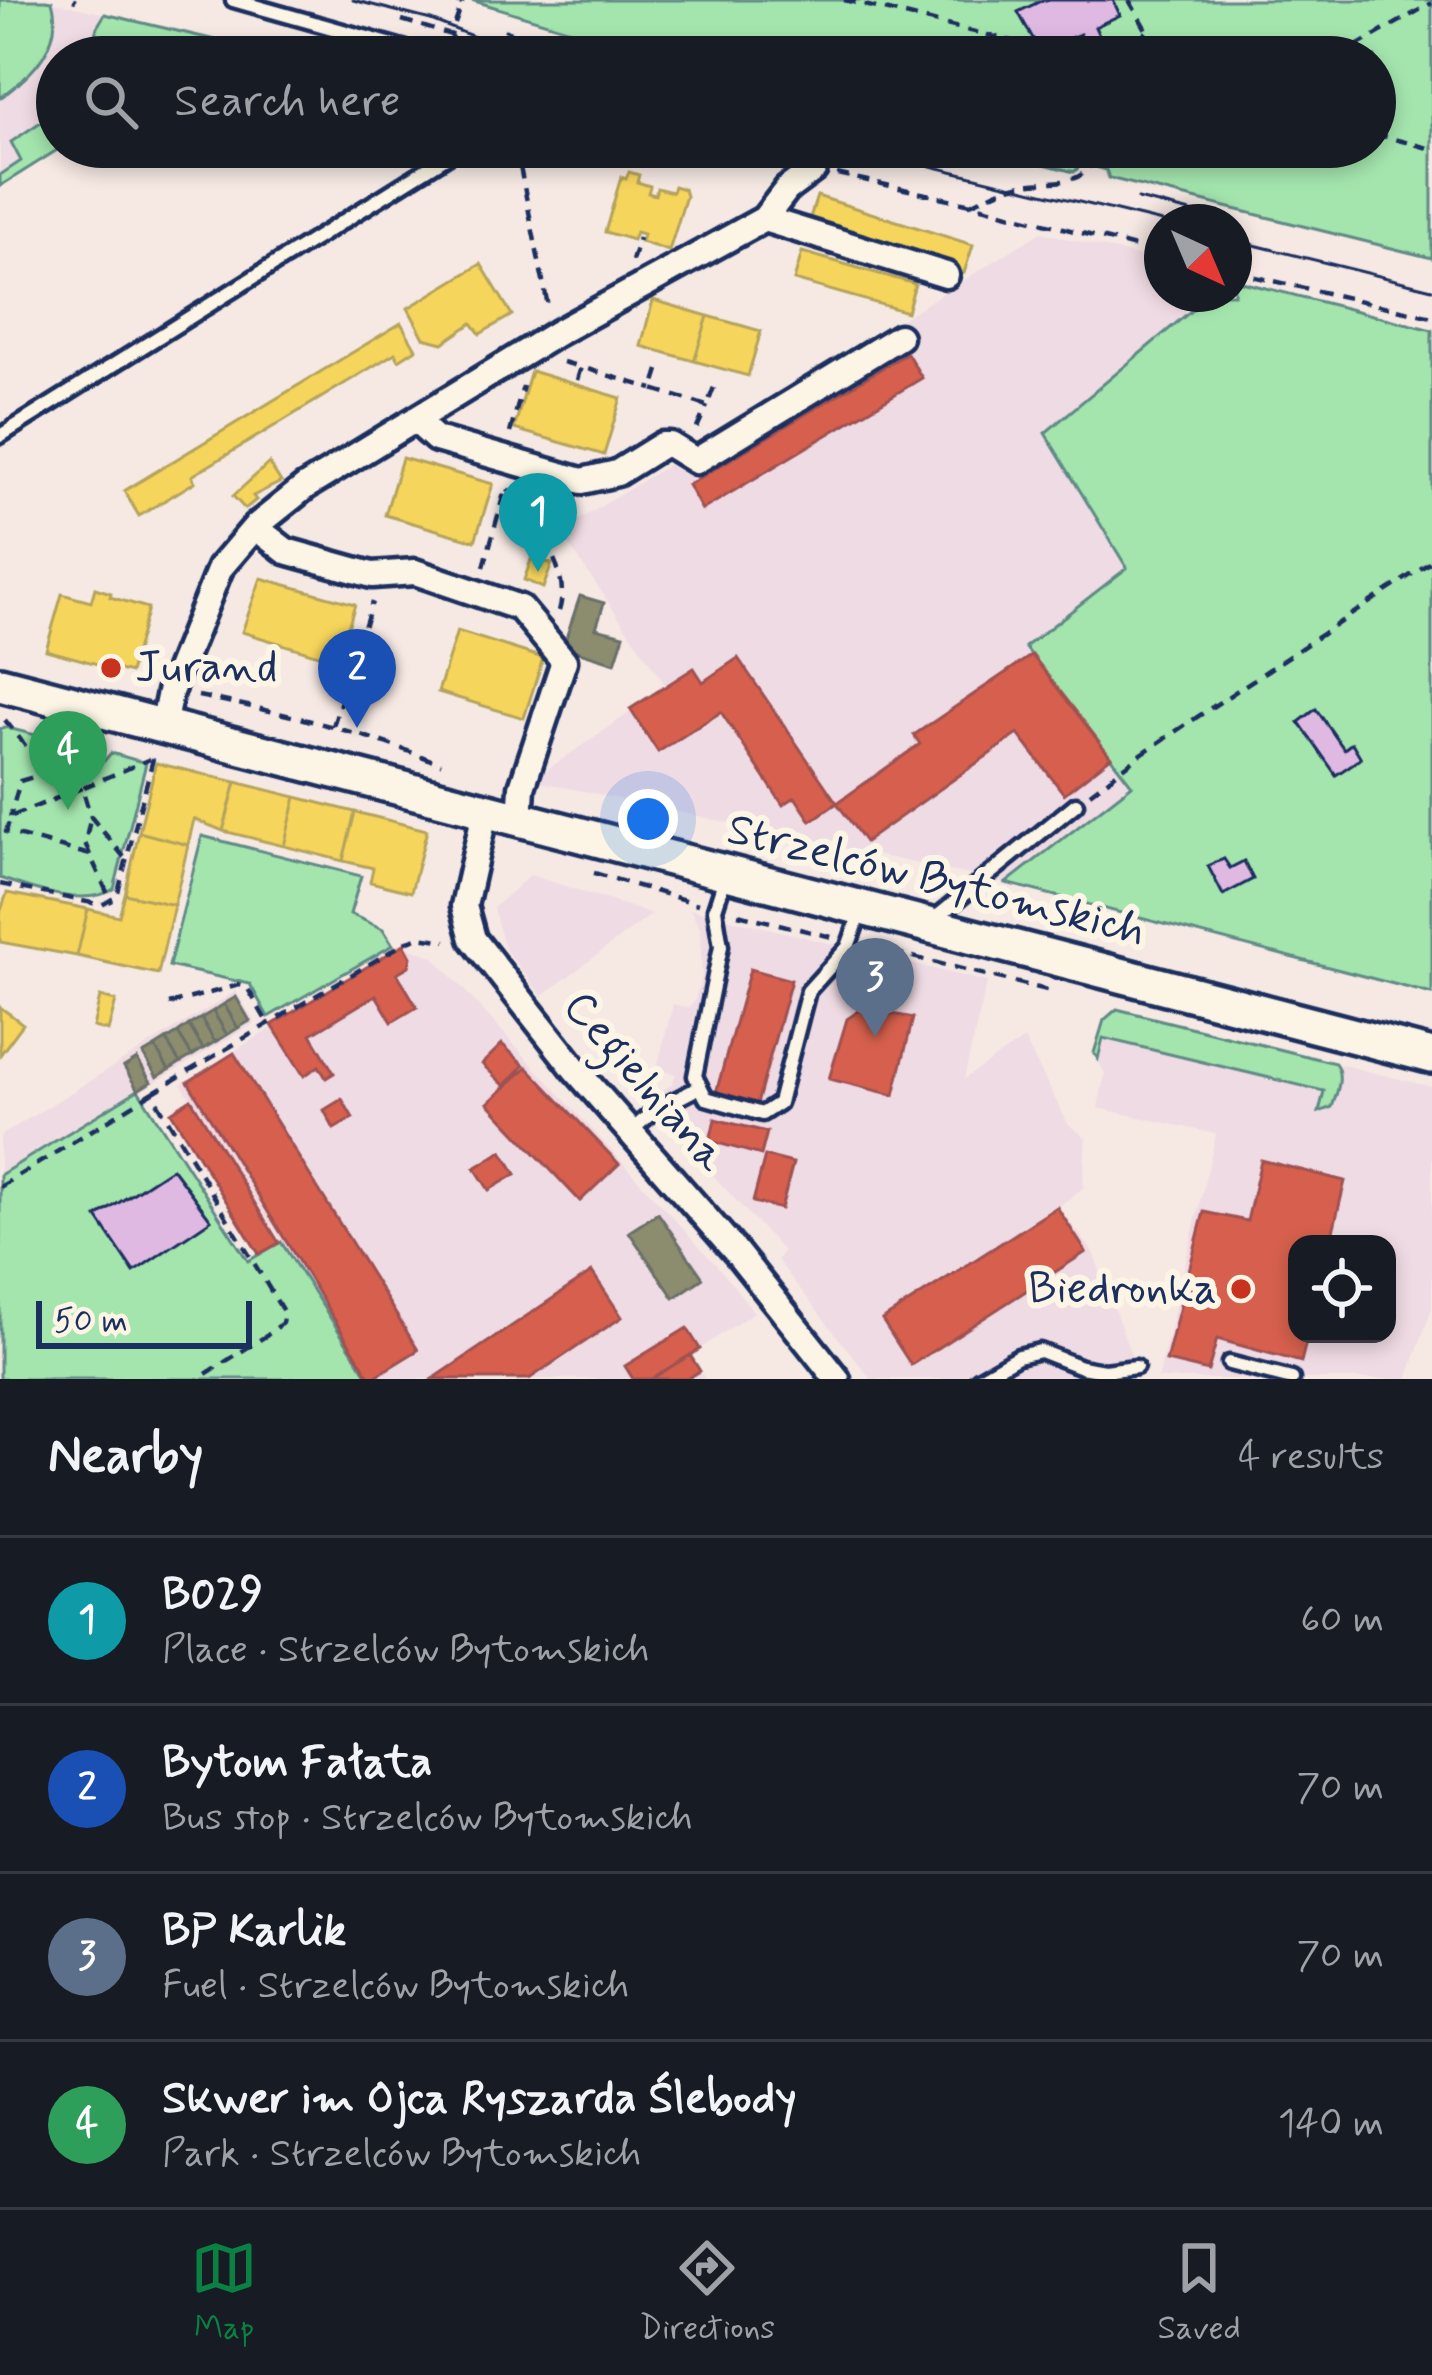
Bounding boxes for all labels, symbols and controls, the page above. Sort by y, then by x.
search box [36,36,1396,168]
icon: search [78,69,144,135]
text: Search here [174,73,401,132]
north arrow [1144,204,1252,312]
pin: 1 [499,473,577,572]
pin: 2 [318,629,396,728]
place label: Jurand [135,639,278,698]
marker: Jurand [98,655,124,681]
pin: 4 [29,711,107,810]
your location [618,789,678,849]
street label: Strzelców Bytomskich [721,800,1151,962]
pin: 3 [836,938,914,1037]
street label: Cegielniana [545,979,740,1189]
map controls [1288,1235,1396,1343]
button: locate [1288,1235,1396,1343]
place label: Biedronka [1028,1260,1217,1319]
marker: Biedronka [1228,1276,1254,1302]
scale bar [36,1295,252,1348]
text: 50 m [54,1300,128,1344]
text: Nearby [48,1424,203,1490]
text: 4 results [1238,1432,1384,1483]
text: B029 [162,1566,263,1625]
text: 1 [78,1595,96,1646]
text: 60 m [1300,1595,1384,1646]
text: Place · Strzelców Bytomskich [162,1625,650,1676]
text: Bytom Fałata [162,1734,432,1793]
text: 2 [77,1763,97,1814]
text: 70 m [1296,1763,1384,1814]
text: Bus stop · Strzelców Bytomskich [162,1793,693,1844]
text: BP Karlik [162,1902,346,1961]
text: 3 [78,1931,96,1982]
text: 70 m [1296,1931,1384,1982]
text: Fuel · Strzelców Bytomskich [162,1961,629,2012]
text: Skwer im Ojca Ryszarda Ślebody [162,2070,796,2129]
text: 4 [76,2099,98,2150]
text: 140 m [1278,2099,1384,2150]
text: Park · Strzelców Bytomskich [162,2129,641,2180]
tab: Map [191,2235,257,2351]
tab: Directions [639,2235,775,2351]
tab: Saved [1157,2235,1241,2351]

